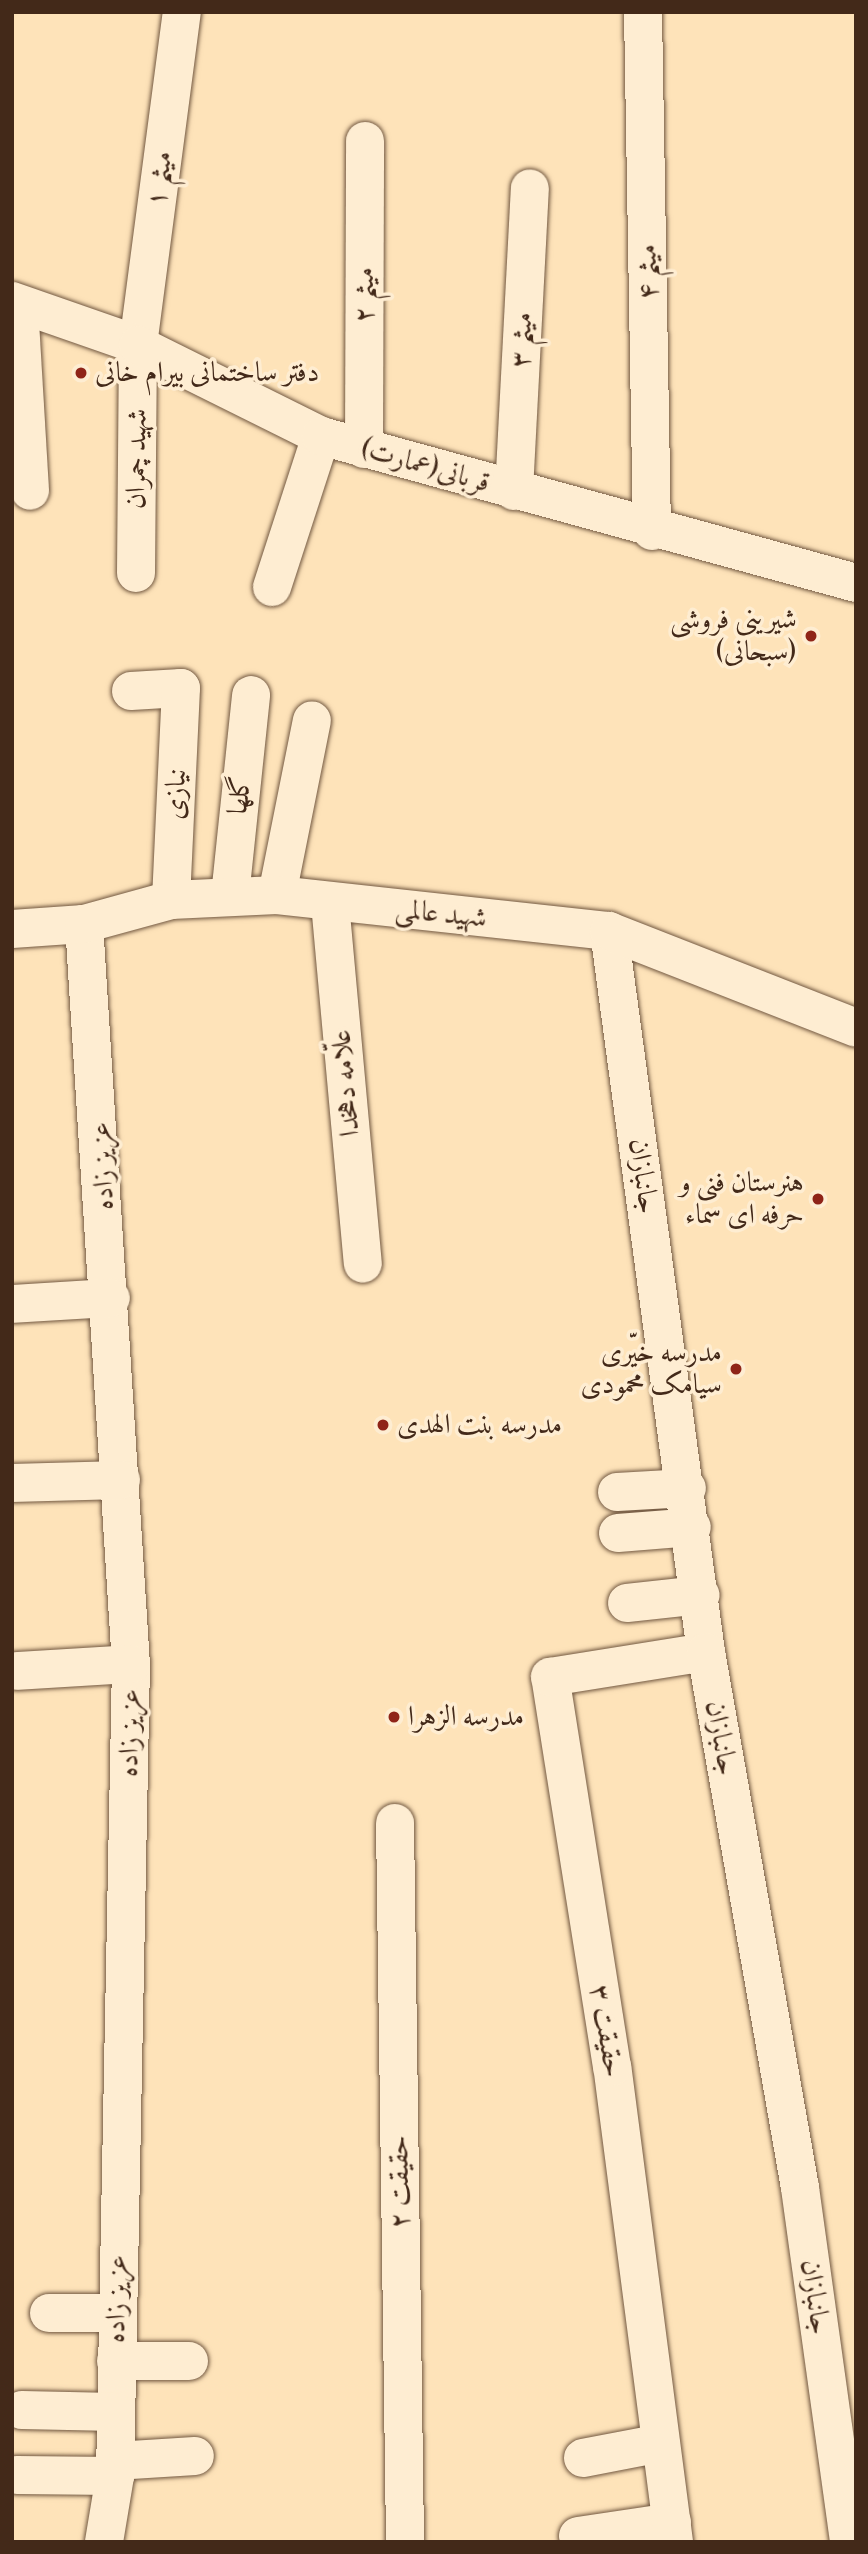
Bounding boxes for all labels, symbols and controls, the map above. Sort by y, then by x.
street label: میثم ۱ [140,149,180,209]
street label: میثم ۴ [631,244,665,300]
street label: میثم ۲ [348,267,382,323]
street label: میثم ۳ [504,311,540,369]
place label: دفتر ساختمانی بیرام خانی [95,356,319,390]
marker: دفتر ساختمانی بیرام خانی [73,365,89,381]
street label: شهید چمران [119,408,155,510]
street label: (عمارت)قربانی [356,432,494,500]
place label: شیرینی فروشی (سبحانی) [670,603,797,669]
marker: شیرینی فروشی (سبحانی) [803,628,819,644]
street label: نیازی [158,767,194,821]
street label: گلها [221,774,259,816]
street label: شهید عالمی [394,892,488,936]
street label: علّامه دهخدا [325,1028,367,1138]
street label: عزیز زاده [84,1121,122,1211]
street label: جانبازان [621,1136,665,1216]
place label: هنرستان فنی و حرفه ای سماء [679,1166,804,1232]
marker: هنرستان فنی و حرفه ای سماء [810,1191,826,1207]
place label: مدرسه خیّری سیامک محمودی [580,1336,722,1402]
marker: مدرسه خیّری سیامک محمودی [728,1361,744,1377]
place label: مدرسه بنت الهدی [397,1408,562,1442]
marker: مدرسه بنت الهدی [375,1417,391,1433]
street label: عزیز زاده [112,1689,148,1777]
street label: جانبازان [698,1698,744,1778]
place label: مدرسه الزهرا [408,1700,524,1734]
marker: مدرسه الزهرا [386,1709,402,1725]
street label: حقیقت ۳ [582,1982,630,2080]
street label: حقیقت ۲ [382,2135,418,2229]
street label: عزیز زاده [99,2255,135,2343]
street label: جانبازان [793,2257,837,2337]

